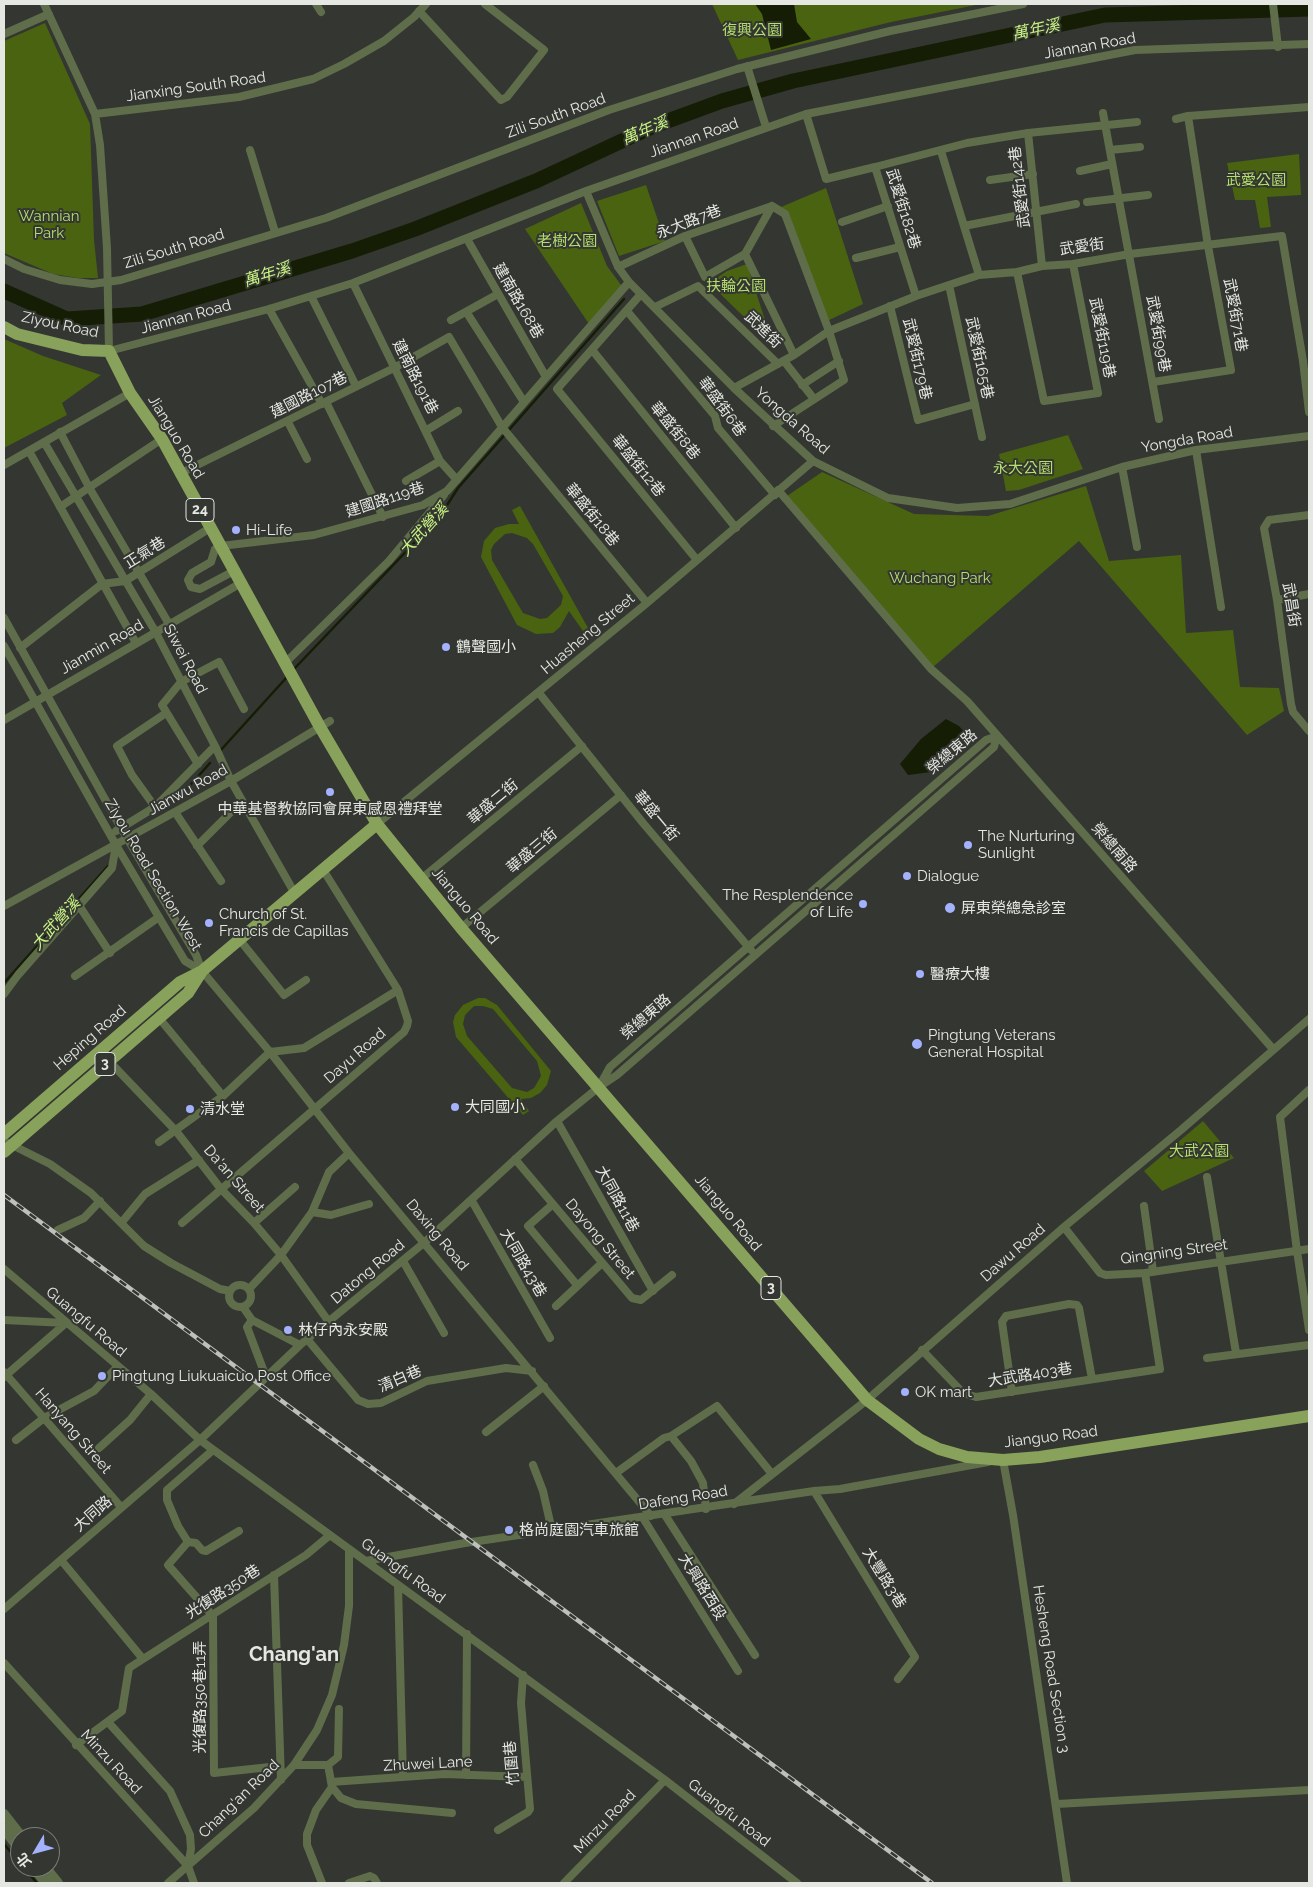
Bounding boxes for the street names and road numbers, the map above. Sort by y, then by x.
street label: Jiannan Road [1043,29,1137,63]
street label: Jianxing South Road [125,68,267,106]
street label: Zili South Road [504,90,608,142]
street label: Jiannan Road [647,114,741,162]
street label: 武愛街142巷 [1006,145,1034,229]
street label: 武愛街182巷 [882,167,924,251]
street label: 永大路7巷 [654,201,724,243]
street label: Zili South Road [121,225,227,273]
street label: 武愛街 [1058,235,1106,259]
street label: 建南路168巷 [489,260,547,342]
street label: 武愛街71巷 [1220,277,1250,353]
street label: 武愛街99巷 [1142,294,1174,374]
street label: Jiannan Road [139,296,233,338]
street label: 武愛街119巷 [1085,296,1119,380]
street label: Ziyou Road [20,308,100,342]
street label: 武進街 [741,308,785,352]
street label: 武愛街165巷 [962,315,996,401]
street label: 武愛街179巷 [899,316,935,402]
street label: 建南路191巷 [388,337,442,417]
street label: 建國路107巷 [268,368,350,422]
street label: 華盛街6巷 [694,374,750,440]
street label: Yongda Road [751,384,833,458]
street label: Jianguo Road [144,392,208,482]
street label: 華盛街8巷 [646,399,704,463]
street label: Yongda Road [1140,423,1234,457]
street label: 華盛街12巷 [608,431,668,501]
street label: 建國路119巷 [343,479,427,521]
street label: 華盛街18巷 [561,480,623,550]
road number: 24 [186,498,214,522]
street label: 正氣巷 [121,533,169,573]
street label: 武昌街 [1279,581,1303,629]
street label: Huasheng Street [538,590,638,678]
street label: Jianmin Road [57,616,147,678]
street label: Siwei Road [159,621,211,697]
street label: 榮總東路 [923,726,981,778]
street label: Jianwu Road [145,761,231,819]
street label: 華盛二街 [464,776,522,828]
street label: 華盛一街 [630,787,682,845]
street label: Ziyou Road Section West [101,796,205,954]
street label: 榮總南路 [1088,819,1140,877]
street label: 華盛三街 [503,825,561,877]
street label: Jianguo Road [428,864,502,948]
street label: 榮總東路 [617,991,675,1043]
street label: Heping Road [50,1002,130,1074]
street label: Dayu Road [321,1024,389,1088]
road number: 3 [95,1052,115,1076]
street label: Da'an Street [200,1141,268,1217]
street label: 大同路11巷 [591,1163,643,1235]
street label: Jianguo Road [691,1171,765,1255]
street label: Dayong Street [561,1195,639,1283]
street label: Daxing Road [402,1196,472,1274]
street label: Dawu Road [977,1220,1049,1286]
street label: 大同路43巷 [496,1226,550,1300]
street label: Datong Road [328,1236,408,1308]
street label: Qingning Street [1119,1236,1229,1268]
road number: 3 [761,1276,781,1300]
street label: Guangfu Road [42,1283,130,1361]
street label: 大武路403巷 [986,1359,1074,1391]
street label: 清白巷 [376,1362,424,1396]
street label: Hanyang Street [31,1385,115,1477]
street label: Jianguo Road [1003,1422,1099,1452]
street label: Dafeng Road [637,1482,729,1514]
street label: 大同路 [70,1492,116,1536]
street label: Guangfu Road [357,1534,449,1608]
street label: 大豐路3巷 [858,1544,910,1612]
street label: 大興路西段 [674,1550,730,1624]
street label: 光復路350巷 [182,1561,264,1623]
street label: Hesheng Road Section 3 [1029,1584,1073,1754]
street label: 光復路350巷11弄 [191,1640,209,1754]
street label: Minzu Road [77,1726,145,1798]
street label: 竹圍巷 [501,1740,523,1786]
street label: Zhuwei Lane [383,1753,473,1775]
street label: Chang'an Road [195,1756,283,1842]
street label: Guangfu Road [684,1775,774,1851]
street label: Minzu Road [570,1787,640,1857]

